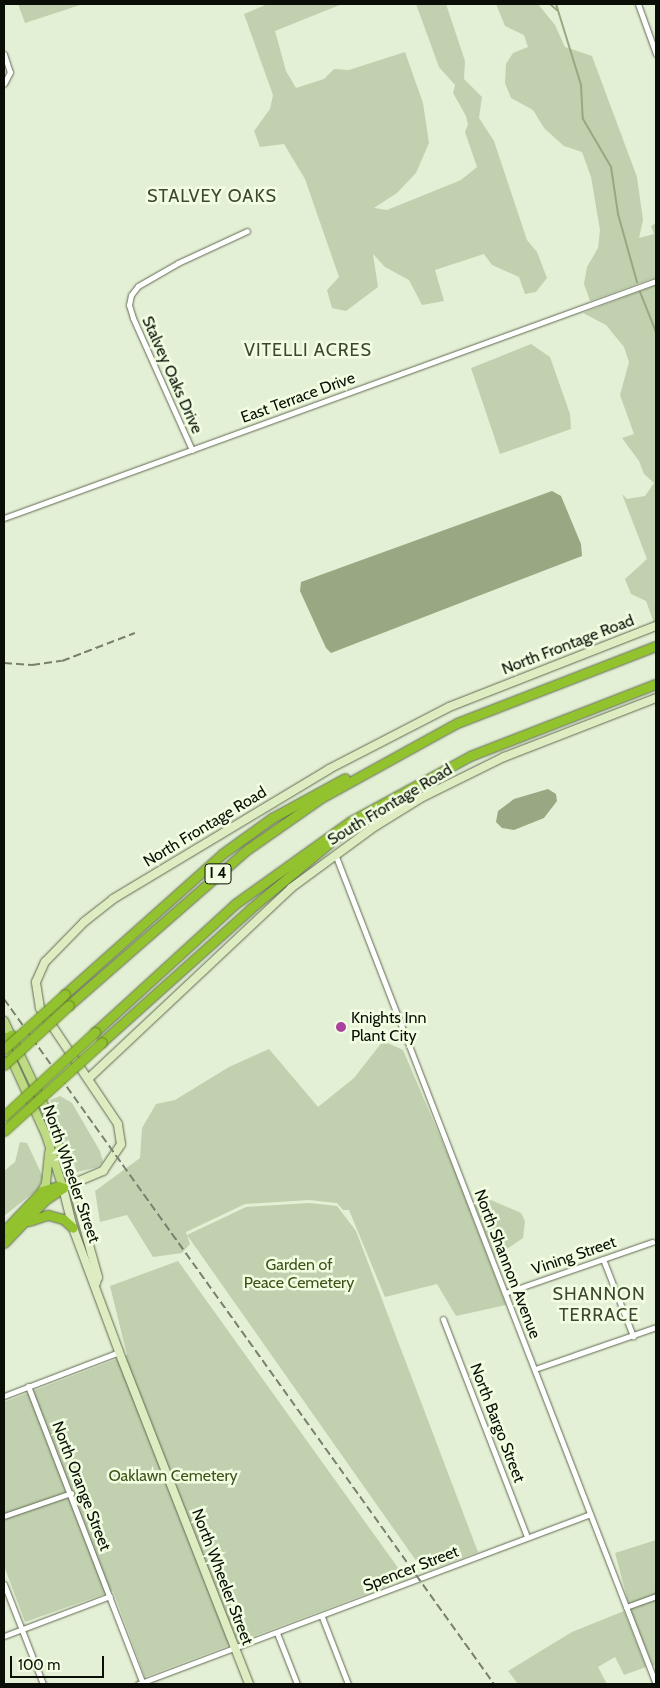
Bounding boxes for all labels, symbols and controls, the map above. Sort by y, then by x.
district label: STALVEY OAKS [146,185,278,207]
street label: Stalvey Oaks Drive [138,313,206,437]
district label: VITELLI ACRES [242,339,374,361]
street label: East Terrace Drive [238,368,358,428]
street label: North Frontage Road [499,611,637,679]
street label: South Frontage Road [324,760,456,850]
street label: North Frontage Road [140,783,270,871]
road number: I 4 [204,862,232,886]
place label: Knights Inn Plant City [351,1008,426,1046]
marker: Knights Inn Plant City [335,1021,347,1033]
street label: North Wheeler Street [38,1103,104,1245]
street label: North Shannon Avenue [470,1187,544,1341]
street label: Vining Street [529,1233,619,1279]
park label: Garden of Peace Cemetery [244,1255,354,1293]
district label: SHANNON TERRACE [552,1284,646,1326]
street label: North Bargo Street [465,1361,529,1485]
street label: North Orange Street [47,1419,115,1553]
park label: Oaklawn Cemetery [108,1466,238,1486]
street label: North Wheeler Street [187,1506,257,1648]
street label: Spencer Street [361,1542,461,1596]
scale bar [12,1646,106,1678]
text: 100 m [18,1656,60,1674]

